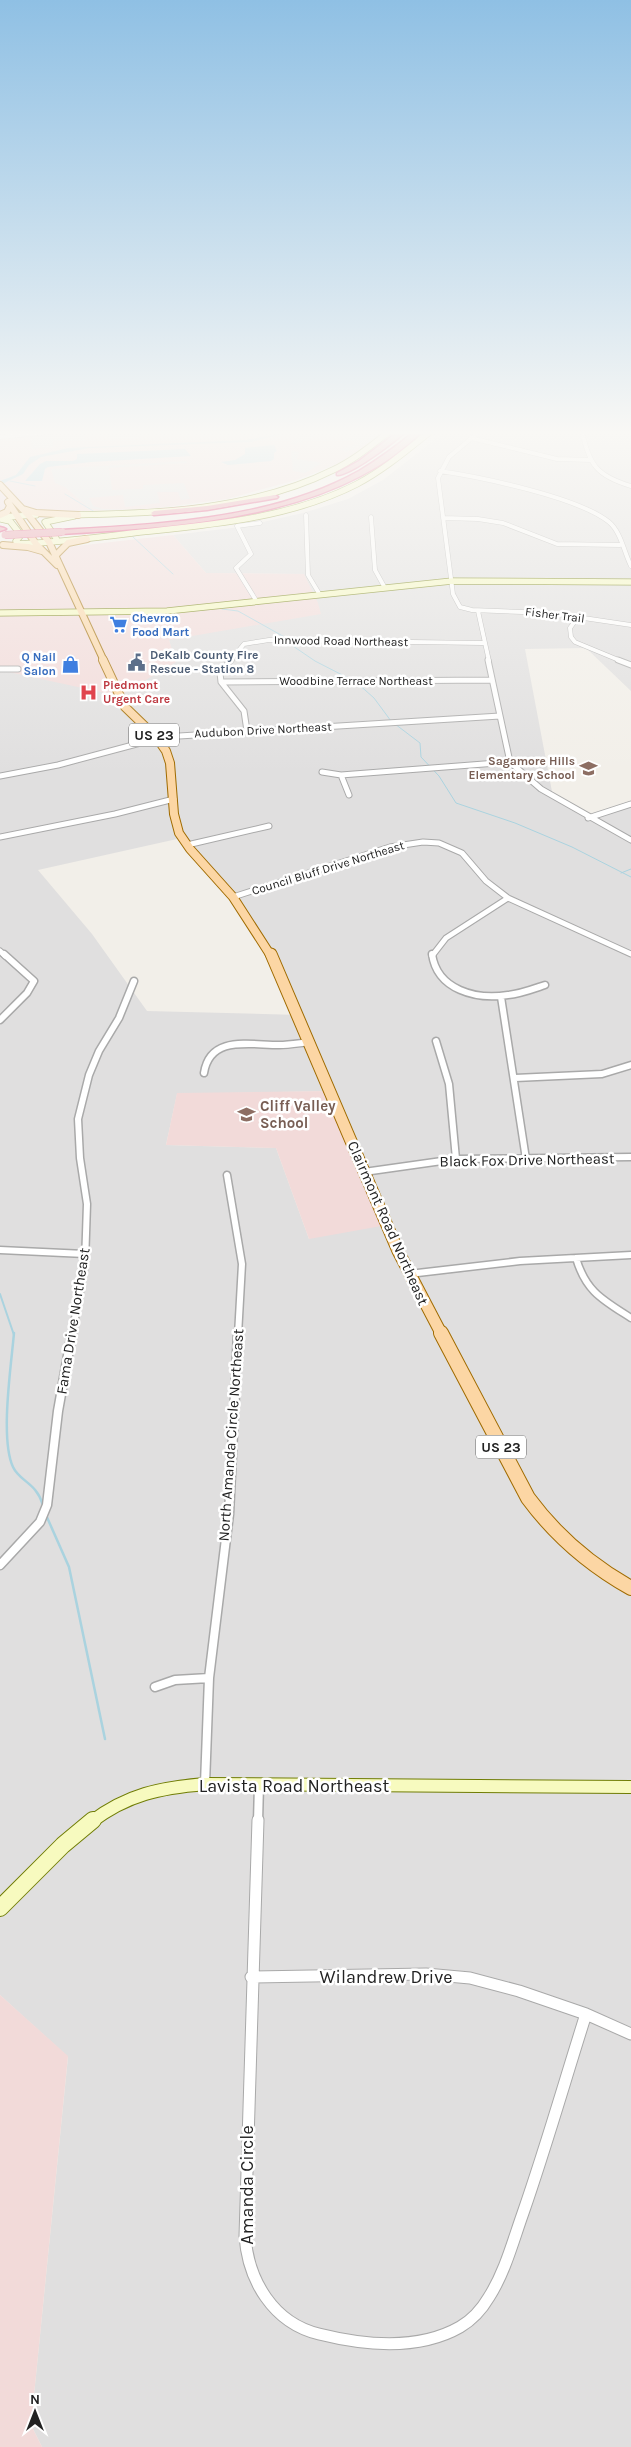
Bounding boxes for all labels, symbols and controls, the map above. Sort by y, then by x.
street label: Fisher Trail [524,604,586,626]
place label: Chevron Food Mart [132,611,189,639]
supermarket icon: Chevron Food Mart [108,615,128,635]
street label: Innwood Road Northeast [274,633,409,649]
place label: DeKalb County Fire Rescue - Station 8 [150,648,258,676]
place label: Q Nail Salon [22,650,56,678]
public building icon: DeKalb County Fire Rescue - Station 8 [126,652,146,672]
shop icon: Q Nail Salon [60,654,80,674]
street label: Woodbine Terrace Northeast [279,674,433,688]
place label: Piedmont Urgent Care [103,678,170,706]
hospital icon: Piedmont Urgent Care [79,682,99,702]
street label: Audubon Drive Northeast [194,719,333,741]
road number: US 23 [129,724,179,746]
place label: Sagamore Hills Elementary School [468,754,575,782]
school or university icon: Sagamore Hills Elementary School [579,758,599,778]
street label: Council Bluff Drive Northeast [250,838,406,898]
place label: Cliff Valley School [260,1097,336,1132]
school or university icon: Cliff Valley School [236,1105,256,1125]
street label: Clairmont Road Northeast [344,1138,433,1308]
street label: Black Fox Drive Northeast [439,1149,615,1171]
street label: Fama Drive Northeast [53,1246,94,1396]
street label: North Amanda Circle Northeast [215,1328,247,1542]
road number: US 23 [476,1435,526,1458]
street label: Lavista Road Northeast [199,1775,389,1797]
street label: Wilandrew Drive [319,1966,453,1988]
street label: Amanda Circle [236,2125,258,2245]
north arrow [10,2387,60,2437]
text: N [30,2391,40,2408]

